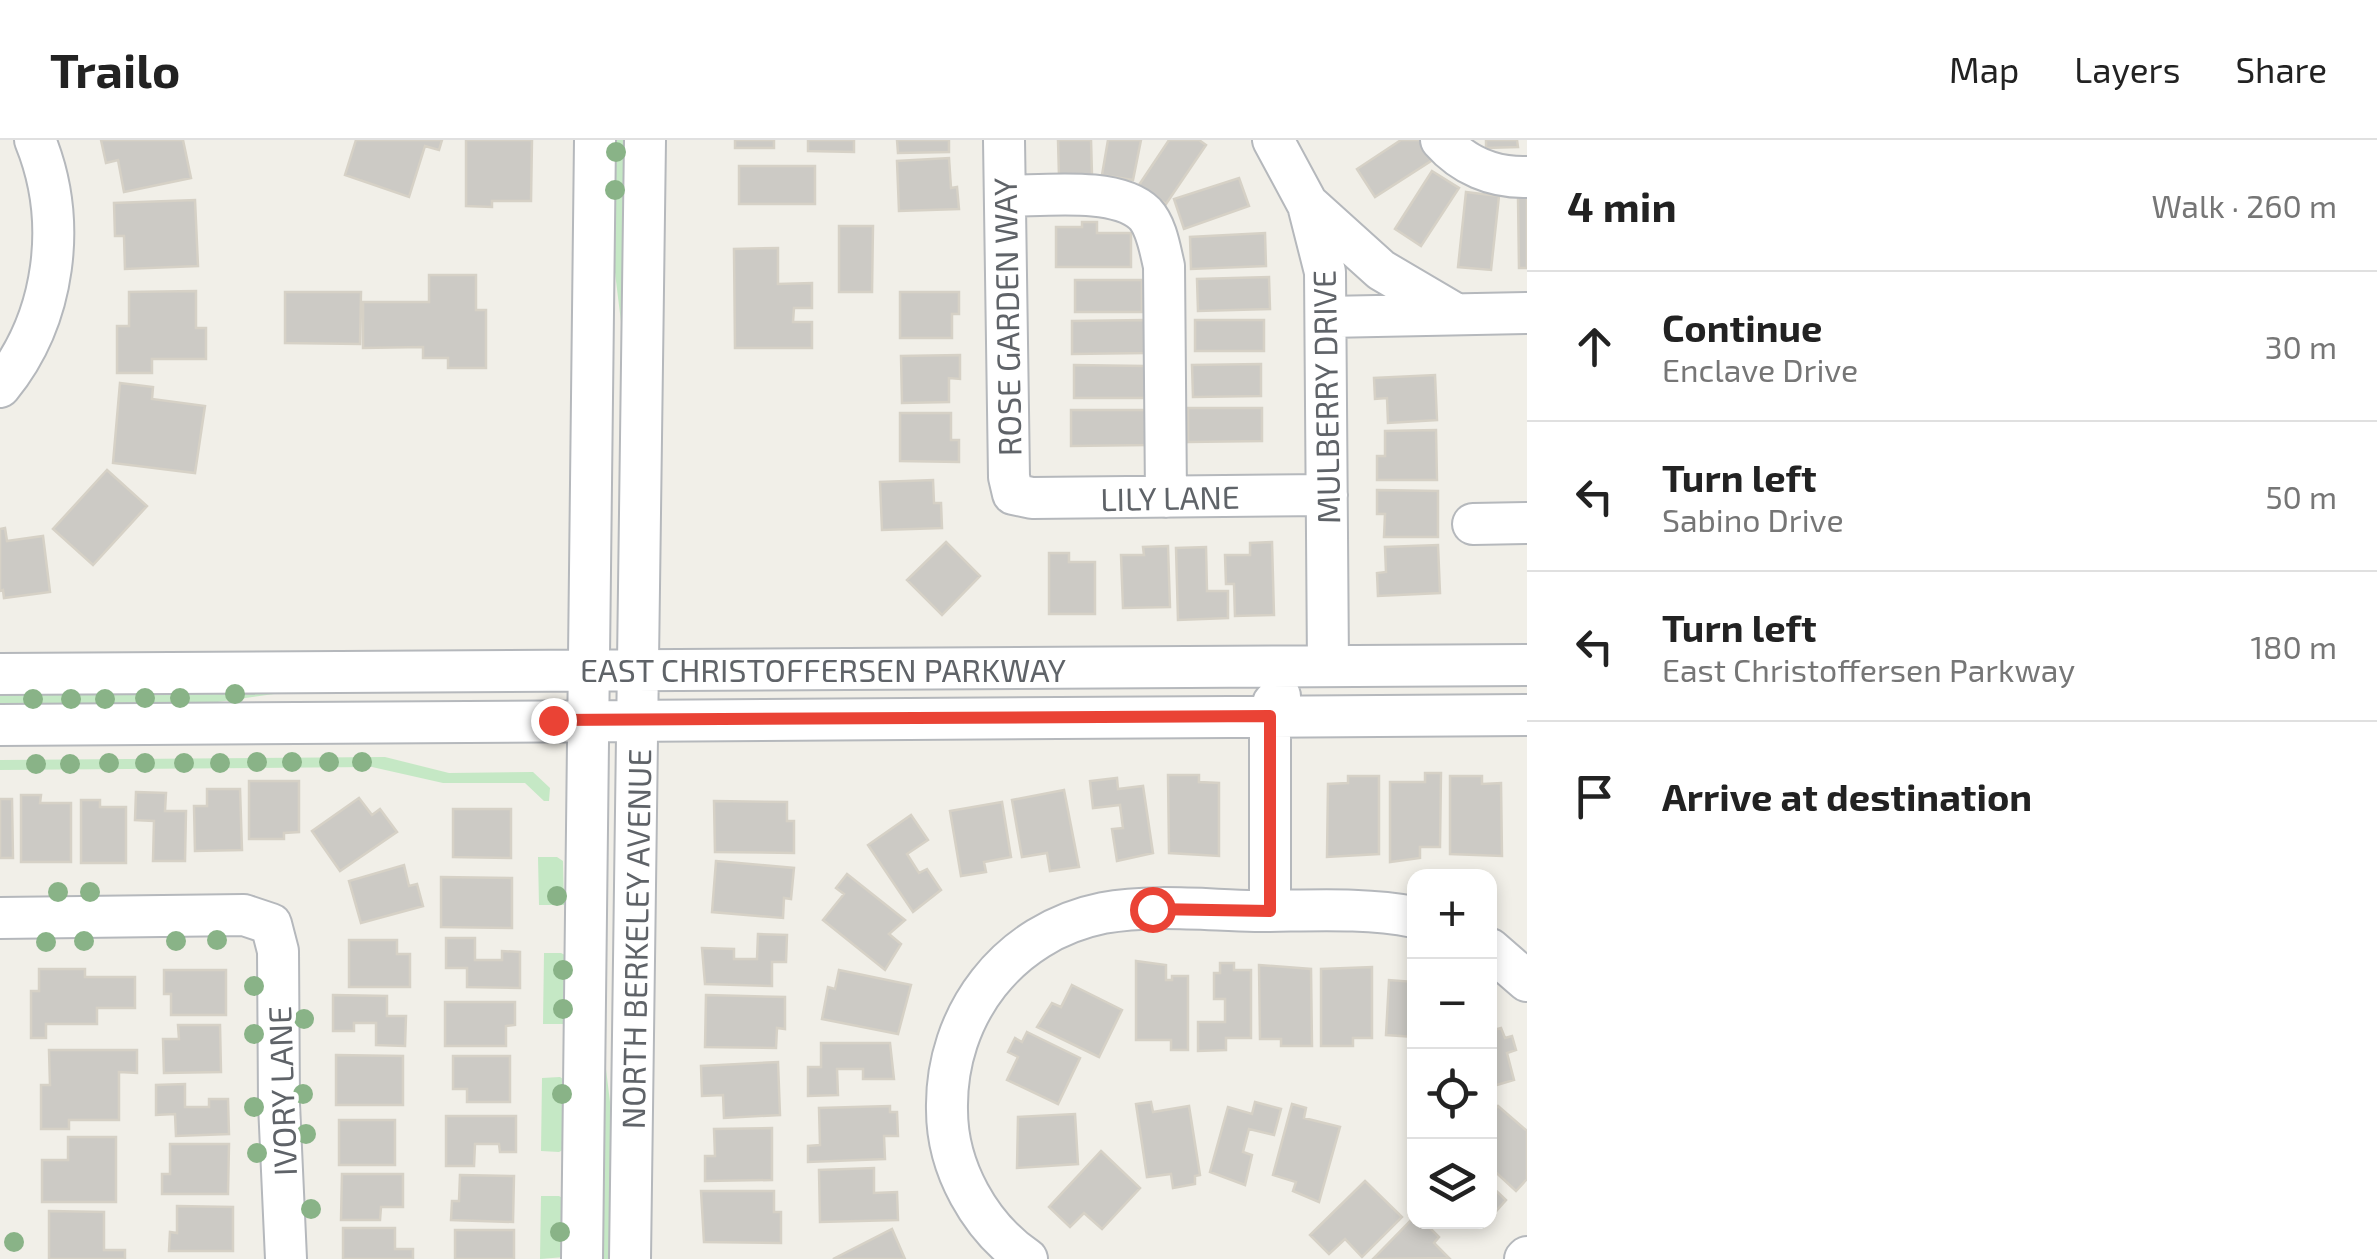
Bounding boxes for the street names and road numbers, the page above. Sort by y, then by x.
street label: ROSE GARDEN WAY [985,177,1027,457]
street label: MULBERRY DRIVE [1304,270,1346,524]
street label: LILY LANE [1100,477,1240,517]
street label: EAST CHRISTOFFERSEN PARKWAY [580,650,1066,688]
street label: NORTH BERKELEY AVENUE [613,748,657,1130]
street label: IVORY LANE [259,1005,303,1177]

